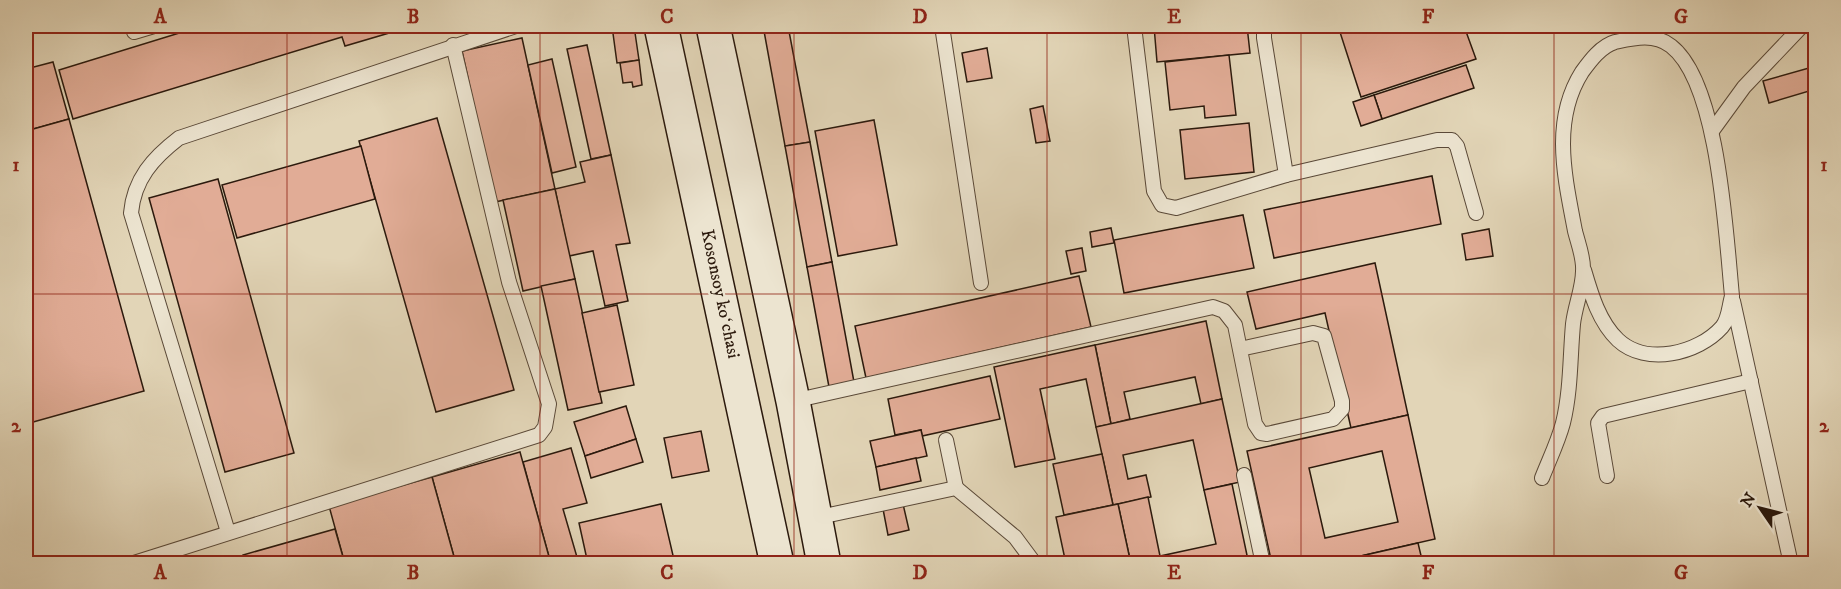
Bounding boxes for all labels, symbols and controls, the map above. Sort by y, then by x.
text: A [153,5,168,30]
text: B [407,5,419,30]
text: C [660,5,674,30]
text: D [913,5,928,30]
text: E [1167,5,1181,30]
text: F [1422,5,1435,30]
text: G [1674,5,1688,30]
text: 1 [12,153,20,178]
text: 1 [1820,153,1828,178]
street label: Kosonsoy koʻchasi [696,227,744,361]
text: 2 [11,414,22,439]
text: 2 [1819,414,1830,439]
north arrow [1730,478,1790,538]
text: N [1737,489,1760,511]
text: A [153,561,168,586]
text: B [407,561,419,586]
text: C [660,561,674,586]
text: D [913,561,928,586]
text: E [1167,561,1181,586]
text: F [1422,561,1435,586]
text: G [1674,561,1688,586]

